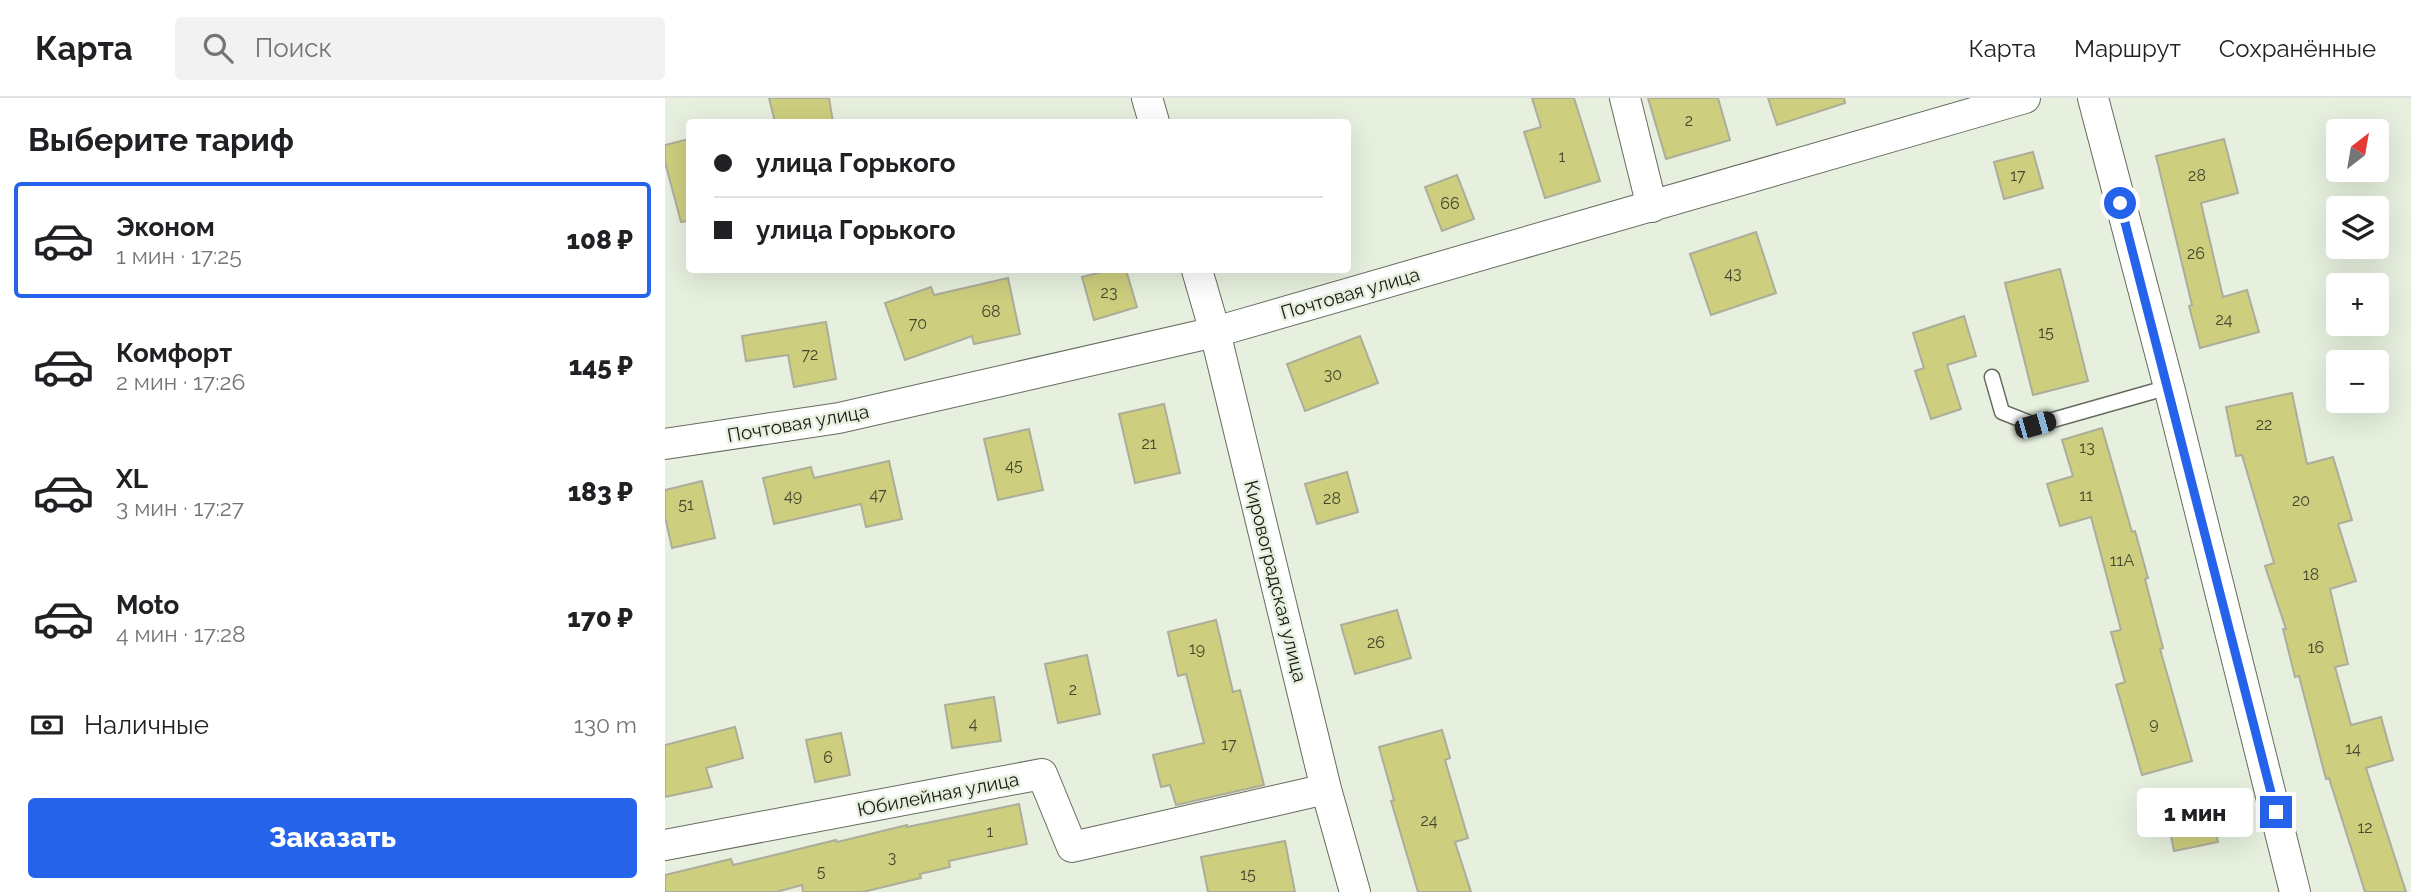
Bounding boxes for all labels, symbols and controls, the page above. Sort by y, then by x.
search box [175,17,665,80]
text: Карта [35,29,133,68]
icon: search [199,29,237,67]
text: Поиск [255,33,332,63]
text: Карта [1968,34,2036,63]
text: Маршрут [2074,34,2181,63]
text: Сохранённые [2219,34,2376,63]
house number: 2 [1685,111,1693,130]
north arrow [2326,119,2389,182]
map controls [2326,119,2389,413]
text: Выберите тариф [28,121,294,158]
house number: 1 [1559,147,1566,166]
text: улица Горького [756,148,955,178]
house number: 17 [2010,166,2026,185]
house number: 28 [2188,166,2206,185]
route start [2104,187,2136,219]
house number: 66 [1440,194,1460,213]
button: layers [2326,196,2389,259]
icon: car [32,209,95,272]
text: Эконом [116,212,215,242]
text: улица Горького [756,215,955,245]
text: 108 ₽ [566,225,633,255]
text: 1 мин · 17:25 [116,242,242,269]
house number: 26 [2187,244,2205,263]
street label: Почтовая улица [1278,263,1422,323]
house number: 43 [1724,264,1742,283]
button: + [2326,273,2389,336]
house number: 23 [1101,283,1117,302]
house number: 68 [981,302,1001,321]
house number: 24 [2215,310,2233,329]
house number: 70 [909,314,927,333]
house number: 15 [2038,323,2054,342]
icon: car [32,335,95,398]
text: Комфорт [116,338,232,368]
house number: 72 [802,345,818,364]
button: − [2326,350,2389,413]
text: 145 ₽ [569,351,633,381]
house number: 30 [1324,365,1342,384]
text: 2 мин · 17:26 [116,368,245,395]
street label: Почтовая улица [725,400,871,446]
car [2012,409,2059,441]
house number: 22 [2256,415,2272,434]
house number: 21 [1141,434,1157,453]
house number: 13 [2079,438,2095,457]
house number: 45 [1005,456,1023,475]
icon: car [32,461,95,524]
text: XL [116,464,148,494]
text: 183 ₽ [568,477,633,507]
street label: Кировоградская улица [1240,478,1312,684]
house number: 47 [869,485,887,504]
house number: 49 [784,486,802,505]
house number: 11 [2079,486,2093,505]
house number: 28 [1323,489,1341,508]
house number: 20 [2292,491,2310,510]
text: 3 мин · 17:27 [116,494,244,521]
house number: 51 [678,495,694,514]
house number: 11А [2110,551,2134,570]
house number: 18 [2303,565,2319,584]
icon: car [32,587,95,650]
text: Moto [116,590,179,620]
text: 170 ₽ [567,603,633,633]
text: 4 мин · 17:28 [116,620,246,647]
house number: 26 [1367,633,1385,652]
house number: 16 [2308,638,2324,657]
house number: 19 [1189,639,1205,658]
house number: 2 [1069,680,1077,699]
icon: cash [28,706,66,744]
text: Наличные [84,710,209,740]
text: 130 m [574,711,637,738]
house number: 4 [969,714,978,733]
house number: 9 [2149,714,2159,733]
house number: 17 [1221,735,1237,754]
house number: 14 [2345,739,2361,758]
house number: 6 [823,748,833,767]
street label: Юбилейная улица [855,768,1021,820]
callout: 1 мин [2136,788,2251,836]
route end [2260,796,2292,828]
button: Заказать [28,798,637,878]
text: 1 мин [2164,799,2226,826]
house number: 24 [1420,811,1438,830]
house number: 12 [2357,818,2373,837]
house number: 1 [987,822,994,841]
house number: 3 [888,848,896,867]
house number: 5 [817,862,826,881]
house number: 15 [1240,865,1256,884]

